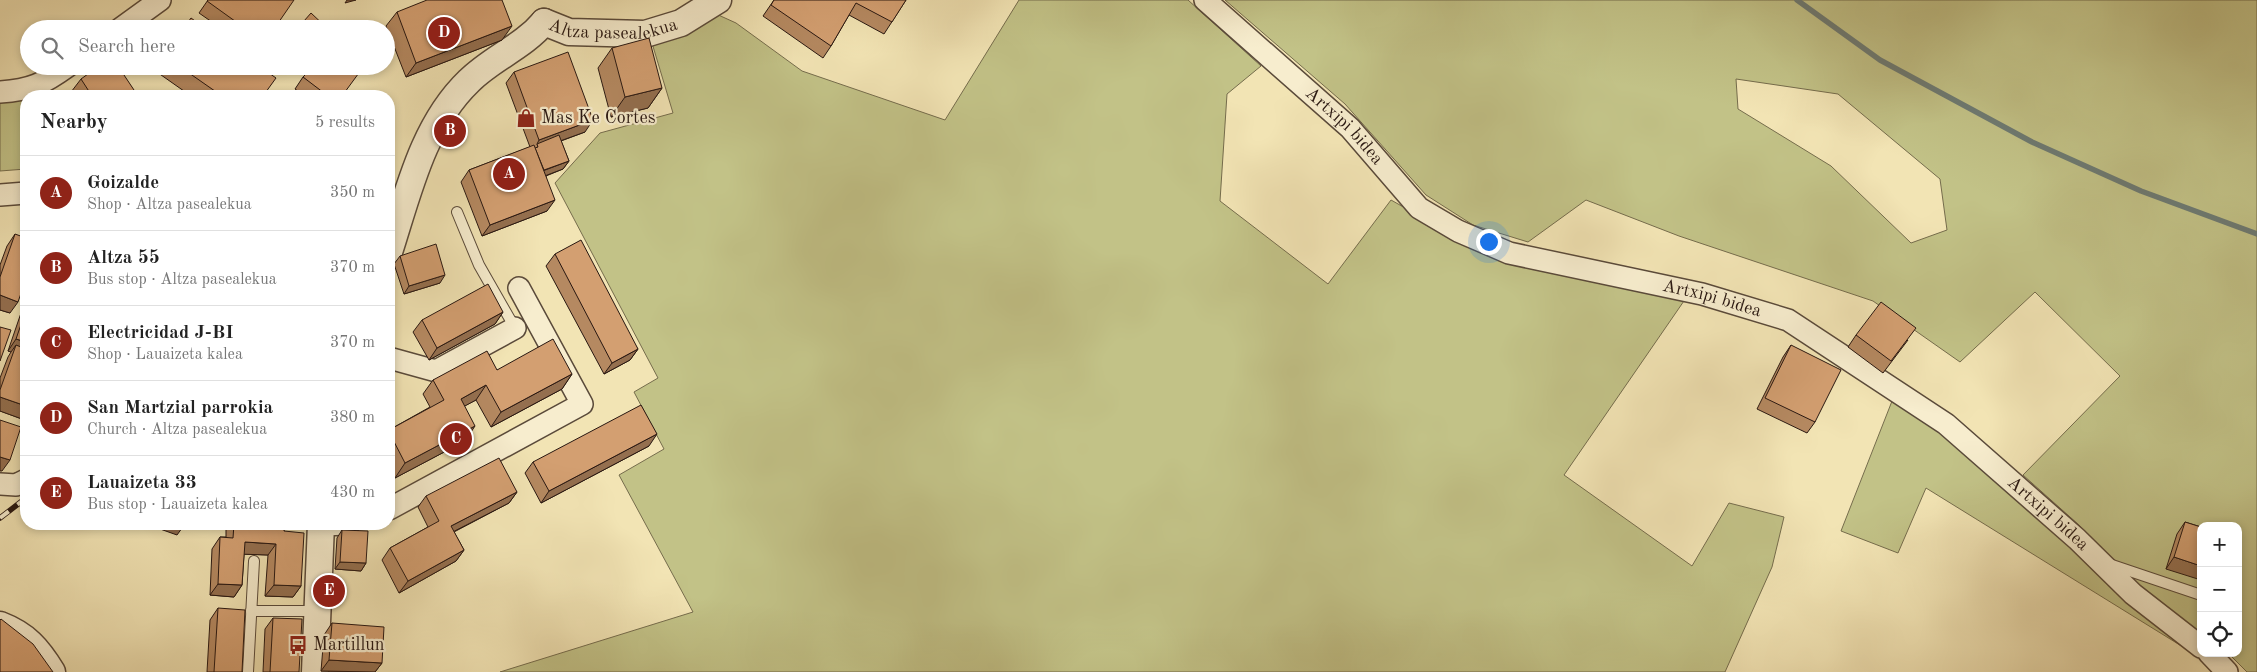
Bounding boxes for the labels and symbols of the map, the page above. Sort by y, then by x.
pin: D [428,14,460,52]
street label: Altza pasealekua [546,16,680,43]
street label: Artxipi bidea [1302,84,1387,168]
shop icon: Mas Ke Cortes [515,107,537,129]
place label: Mas Ke Cortes [541,109,656,127]
pin: B [434,112,466,150]
pin: A [493,155,525,193]
your location [1476,229,1502,255]
street label: Artxipi bidea [1661,277,1764,320]
pin: C [440,420,472,458]
street label: Artxipi bidea [2004,473,2092,554]
pin: E [313,572,345,610]
bus stop icon: Martillun [287,634,309,656]
place label: Martillun [313,636,385,654]

